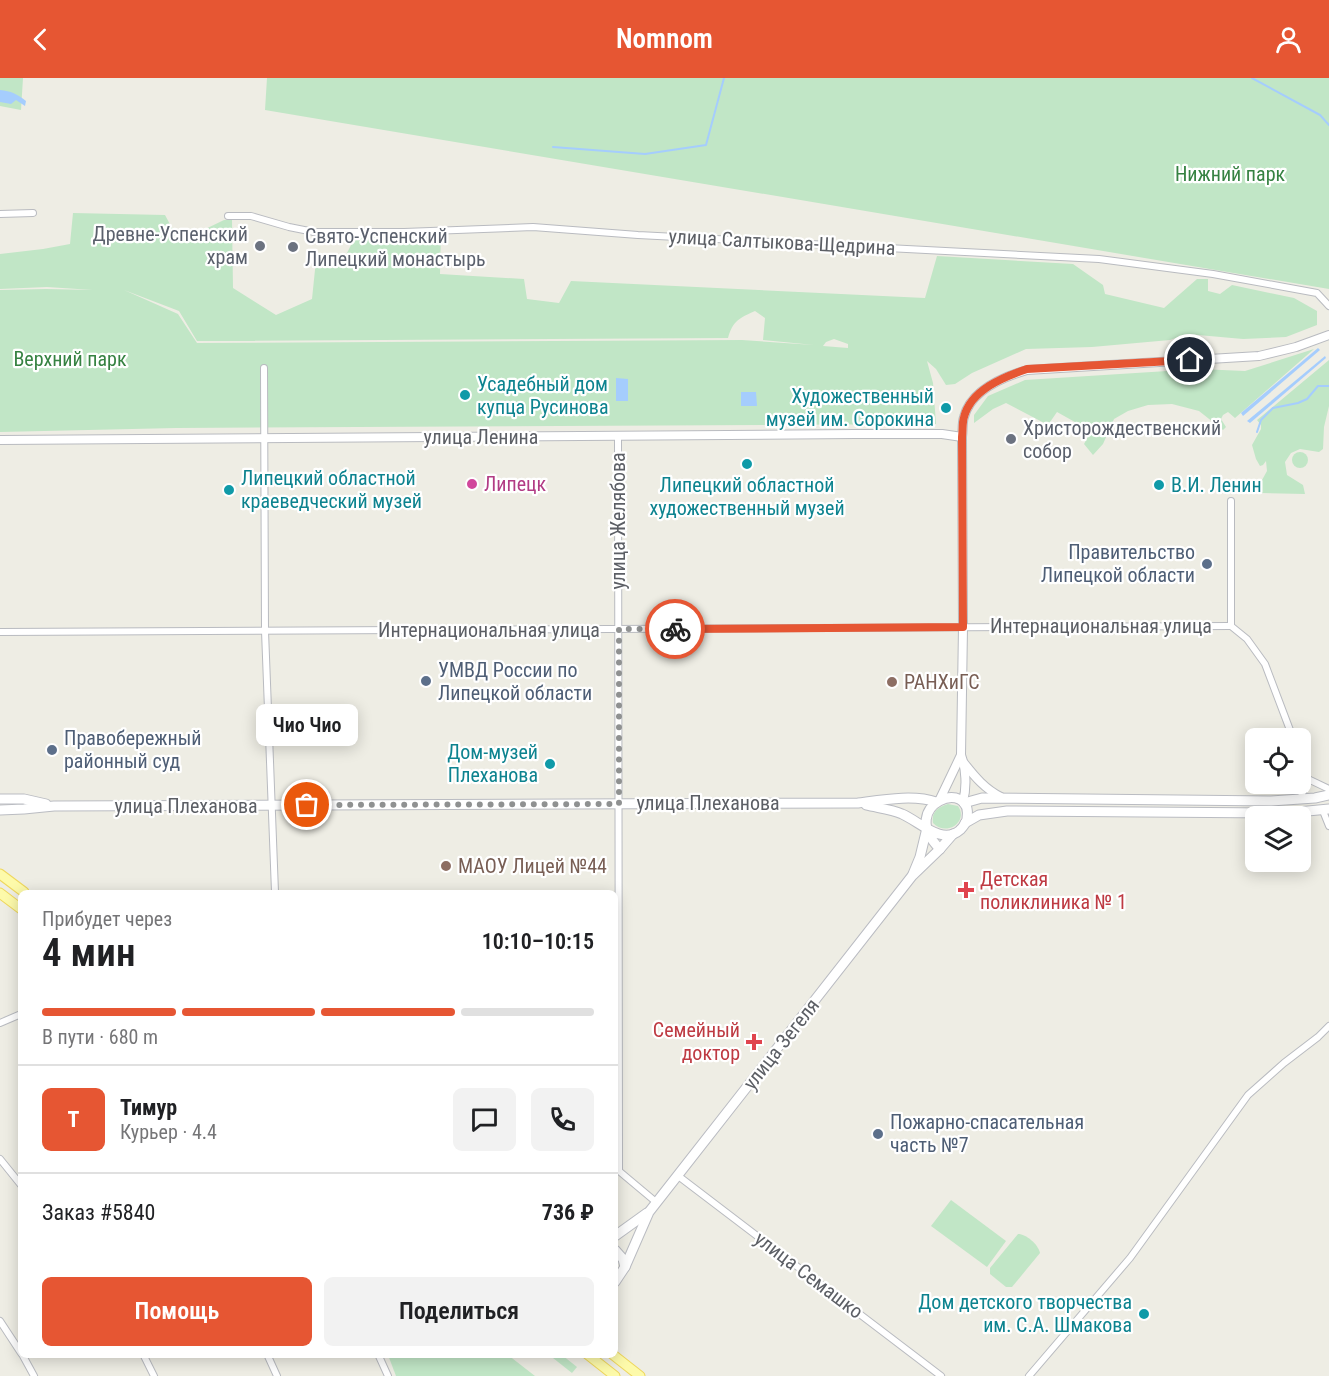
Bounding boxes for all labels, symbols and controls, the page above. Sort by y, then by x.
icon: back [24,23,57,56]
text: Nomnom [616,23,713,55]
icon: person [1272,23,1305,56]
park label: Нижний парк [1175,162,1285,186]
place label: Древне-Успенский храм [92,222,248,269]
place label: Свято-Успенский Липецкий монастырь [305,224,486,271]
street label: улица Салтыкова-Щедрина [668,224,896,260]
marker: Древне-Успенский храм [253,239,267,253]
marker: Свято-Успенский Липецкий монастырь [286,240,300,254]
pin [1164,334,1215,385]
icon: home [1173,343,1206,376]
park label: Верхний парк [13,347,127,371]
place label: Усадебный дом купца Русинова [477,372,609,419]
place label: Художественный музей им. Сорокина [766,384,934,431]
marker: Усадебный дом купца Русинова [458,388,472,402]
marker: Художественный музей им. Сорокина [939,401,953,415]
place label: Христорождественский собор [1023,416,1221,463]
street label: улица Ленина [424,425,538,449]
marker: Христорождественский собор [1004,432,1018,446]
street label: улица Желябова [606,452,630,590]
marker: Липецкий областной художественный музей [740,457,754,471]
place label: Липецкий областной краеведческий музей [241,466,422,513]
place label: Липецк [484,472,547,496]
place label: Липецкий областной художественный музей [649,473,845,520]
place label: В.И. Ленин [1171,473,1262,497]
marker: Липецк [465,477,479,491]
marker: В.И. Ленин [1152,478,1166,492]
marker: Липецкий областной краеведческий музей [222,483,236,497]
place label: Правительство Липецкой области [1041,540,1195,587]
marker: Правительство Липецкой области [1200,557,1214,571]
courier [645,599,705,659]
icon: bike [659,613,692,646]
street label: Интернациональная улица [990,614,1212,638]
street label: Интернациональная улица [378,618,600,642]
place label: УМВД России по Липецкой области [438,658,592,705]
place label: РАНХиГС [904,670,980,694]
marker: УМВД России по Липецкой области [419,674,433,688]
marker: РАНХиГС [885,675,899,689]
callout: Чио Чио [256,703,358,745]
text: Чио Чио [273,713,341,737]
place label: Правобережный районный суд [64,726,202,773]
map controls [1245,728,1311,872]
button: locate [1245,728,1311,794]
place label: Дом-музей Плеханова [447,740,538,787]
marker: Правобережный районный суд [45,743,59,757]
marker: Дом-музей Плеханова [543,757,557,771]
pin [281,779,332,830]
icon: bag [290,788,323,821]
street label: улица Плеханова [636,791,780,815]
street label: улица Плеханова [114,794,258,818]
button: layers [1245,806,1311,872]
place label: МАОУ Лицей №44 [458,854,607,878]
marker: МАОУ Лицей №44 [439,859,453,873]
place label: Детская поликлиника № 1 [980,867,1127,914]
marker: Детская поликлиника № 1 [957,881,975,899]
text: Прибудет через [42,907,172,931]
text: 10:10–10:15 [482,929,594,954]
text: 4 мин [42,930,135,976]
street label: улица Зегеля [738,994,824,1094]
place label: Семейный доктор [653,1018,740,1065]
text: В пути · 680 m [42,1025,158,1049]
marker: Семейный доктор [745,1033,763,1051]
button: chat [453,1088,516,1151]
button: phone [531,1088,594,1151]
text: Тимур [120,1095,177,1120]
text: Т [68,1107,79,1132]
place label: Пожарно-спасательная часть №7 [890,1110,1084,1157]
text: Курьер · 4.4 [120,1120,217,1144]
marker: Пожарно-спасательная часть №7 [871,1127,885,1141]
text: Заказ #5840 [42,1200,155,1225]
text: 736 ₽ [542,1200,594,1225]
street label: улица Семашко [750,1226,868,1324]
button: Помощь [42,1277,312,1346]
button: Поделиться [324,1277,594,1346]
place label: Дом детского творчества им. С.А. Шмакова [918,1290,1132,1337]
marker: Дом детского творчества им. С.А. Шмакова [1137,1307,1151,1321]

